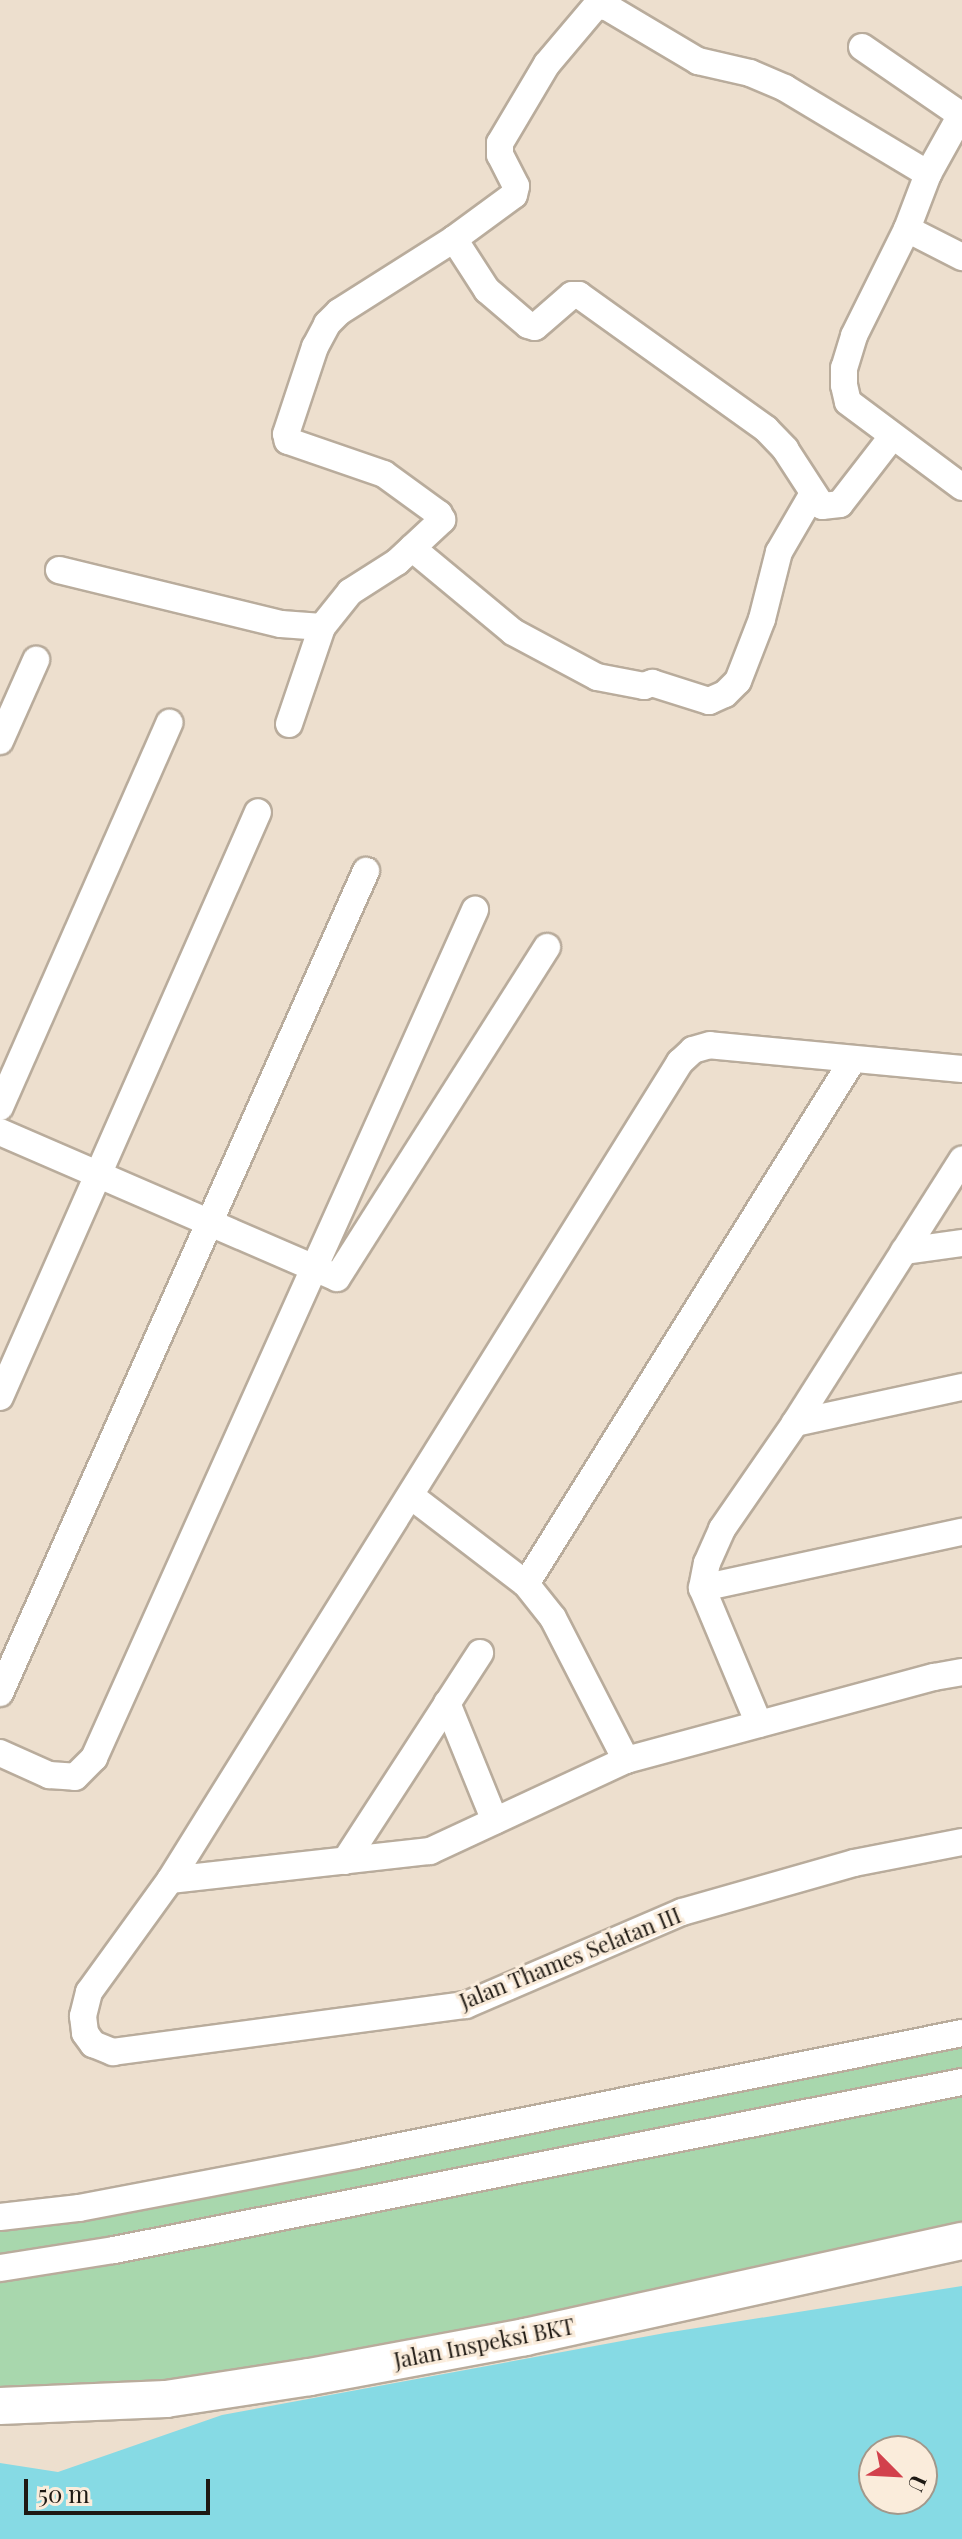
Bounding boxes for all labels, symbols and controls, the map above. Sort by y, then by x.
street label: Jalan Thames Selatan III [455,1901,685,2015]
street label: Jalan Inspeksi BKT [392,2313,576,2373]
north arrow [858,2435,938,2515]
scale bar [28,2463,214,2513]
text: U [901,2471,935,2497]
text: 50 m [38,2477,90,2509]

